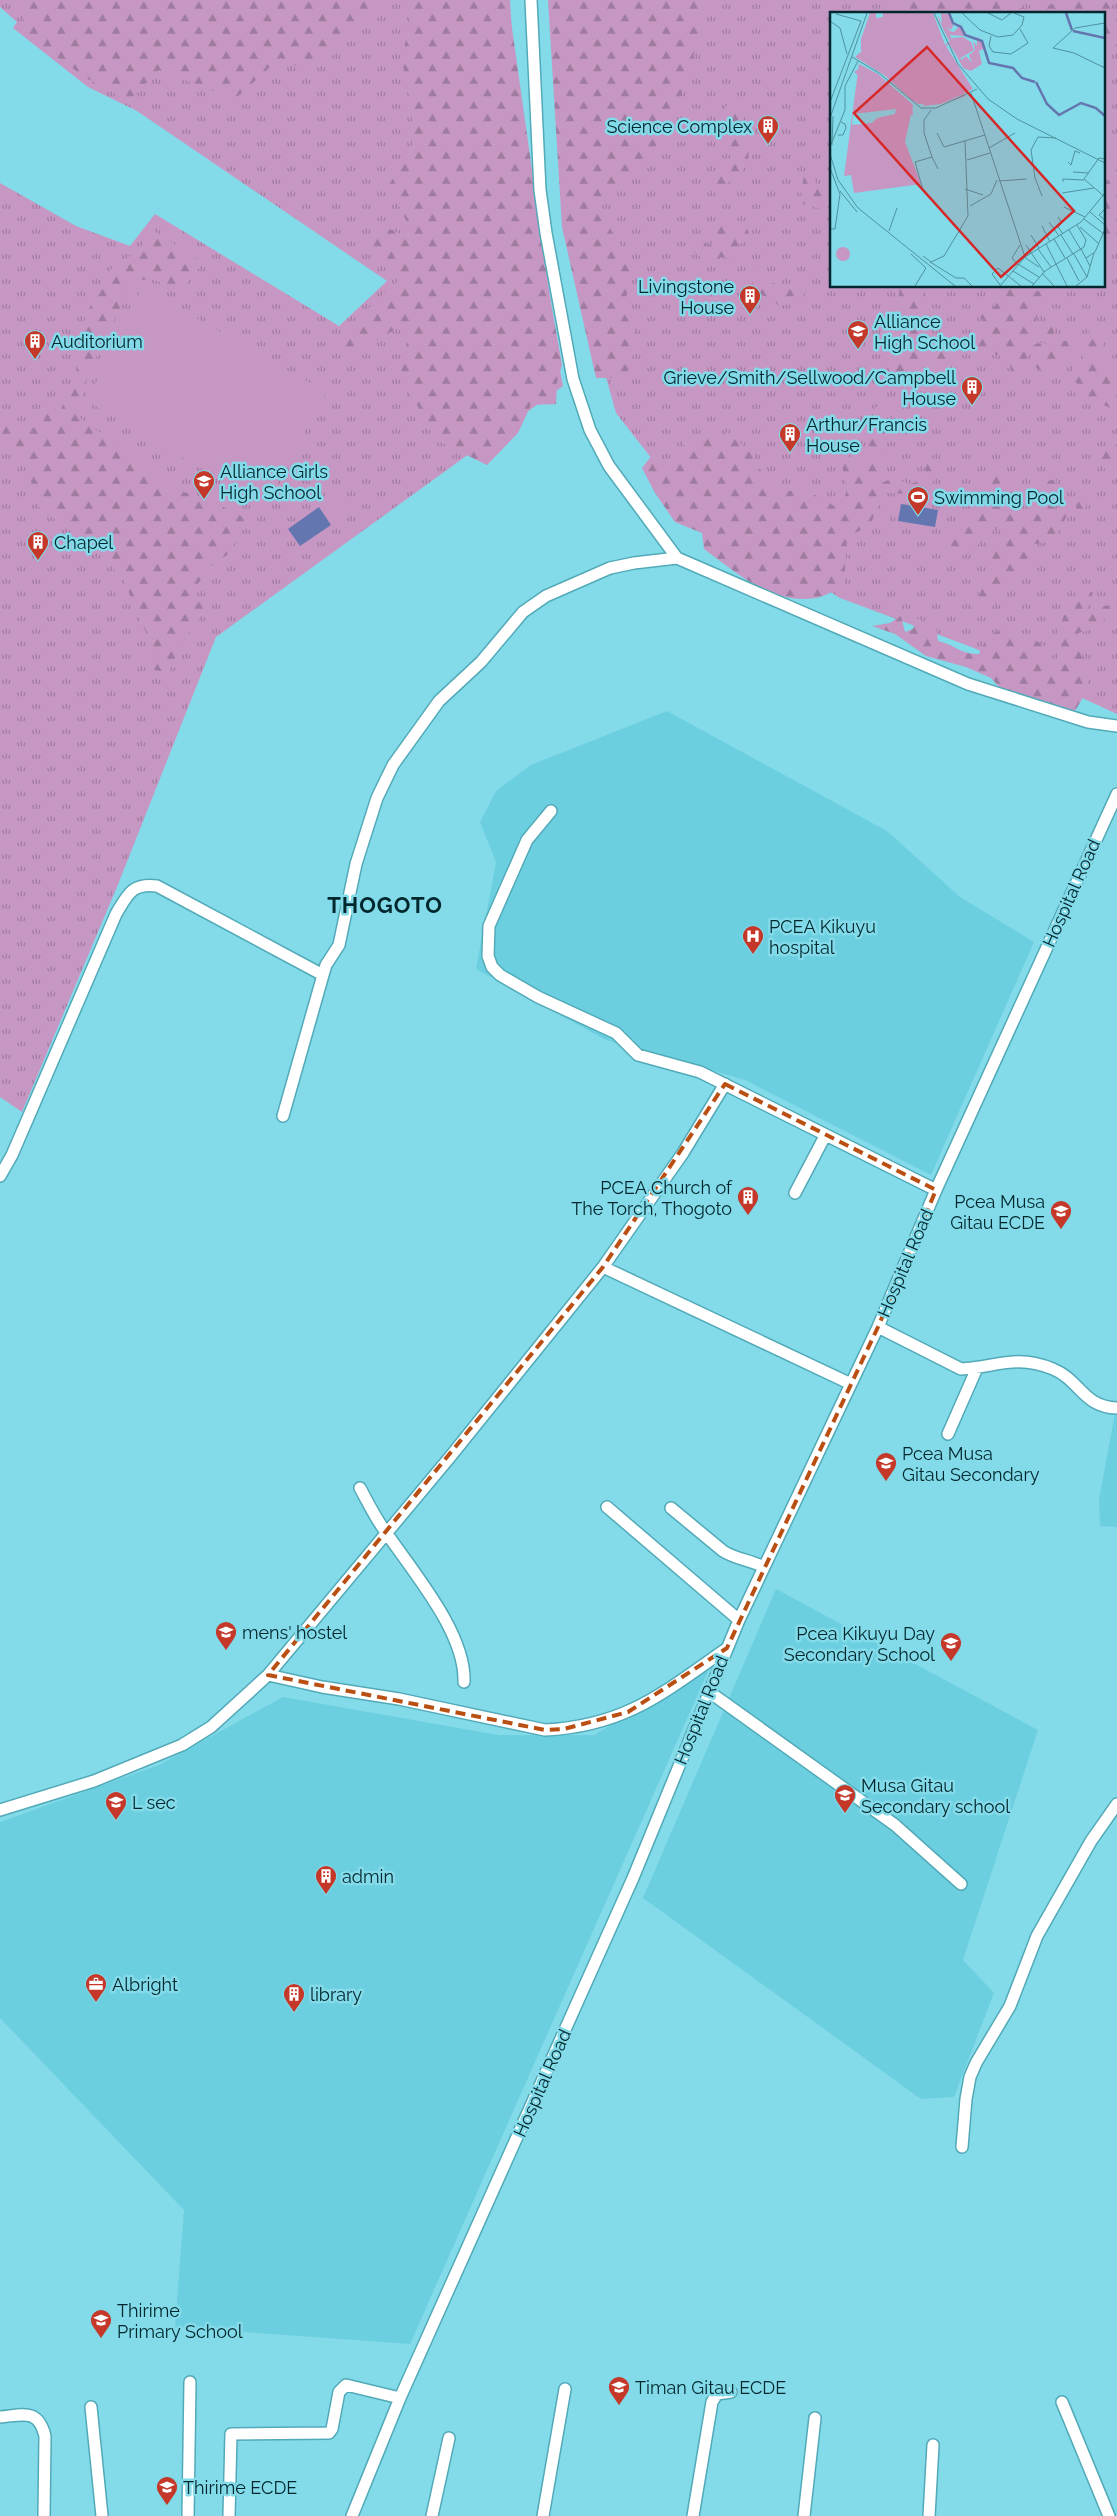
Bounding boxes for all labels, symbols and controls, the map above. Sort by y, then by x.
inset map [830,12,1104,288]
building icon: Science Complex [756,114,780,145]
place label: Science Complex [606,116,752,137]
place label: Livingstone House [638,276,734,318]
building icon: Livingstone House [738,284,762,315]
place label: Alliance High School [874,311,975,353]
school or university icon: Alliance High School [846,319,870,350]
building icon: Auditorium [23,329,47,360]
place label: Auditorium [51,331,143,352]
place label: Grieve/Smith/Sellwood/Campbell House [663,367,956,409]
building icon: Grieve/Smith/Sellwood/Campbell House [960,375,984,406]
place label: Arthur/Francis House [806,414,927,456]
building icon: Arthur/Francis House [778,422,802,453]
place label: Alliance Girls High School [220,461,328,503]
school or university icon: Alliance Girls High School [192,469,216,500]
sports icon: Swimming Pool [906,485,930,516]
place label: Swimming Pool [934,487,1064,508]
building icon: Chapel [26,530,50,561]
place label: Chapel [54,532,113,553]
street label: Hospital Road [1038,836,1104,950]
district label: THOGOTO [327,892,443,918]
place label: PCEA Kikuyu hospital [769,916,876,958]
hospital icon: PCEA Kikuyu hospital [741,924,765,955]
place label: PCEA Church of The Torch, Thogoto [571,1177,733,1219]
building icon: PCEA Church of The Torch, Thogoto [736,1185,760,1216]
place label: Pcea Musa Gitau ECDE [950,1191,1045,1233]
school or university icon: Pcea Musa Gitau ECDE [1049,1199,1073,1230]
street label: Hospital Road [873,1206,937,1320]
place label: Pcea Musa Gitau Secondary [902,1443,1040,1485]
school or university icon: Pcea Musa Gitau Secondary [874,1451,898,1482]
school or university icon: mens' hostel [214,1620,238,1651]
place label: mens' hostel [242,1622,347,1643]
place label: Pcea Kikuyu Day Secondary School [784,1623,935,1665]
school or university icon: Pcea Kikuyu Day Secondary School [939,1631,963,1662]
street label: Hospital Road [670,1653,732,1767]
place label: Musa Gitau Secondary school [861,1775,1010,1817]
school or university icon: Musa Gitau Secondary school [833,1783,857,1814]
school or university icon: L sec [104,1790,128,1821]
place label: L sec [132,1792,176,1813]
building icon: admin [314,1864,338,1895]
place label: admin [342,1866,394,1887]
office icon: Albright [84,1972,108,2003]
place label: Albright [112,1974,178,1995]
building icon: library [282,1982,306,2013]
place label: library [310,1984,362,2005]
street label: Hospital Road [509,2026,575,2140]
place label: Thirime Primary School [117,2300,243,2342]
school or university icon: Thirime Primary School [89,2308,113,2339]
school or university icon: Timan Gitau ECDE [607,2375,631,2406]
place label: Timan Gitau ECDE [635,2377,786,2398]
school or university icon: Thirime ECDE [155,2475,179,2506]
place label: Thirime ECDE [183,2477,297,2498]

